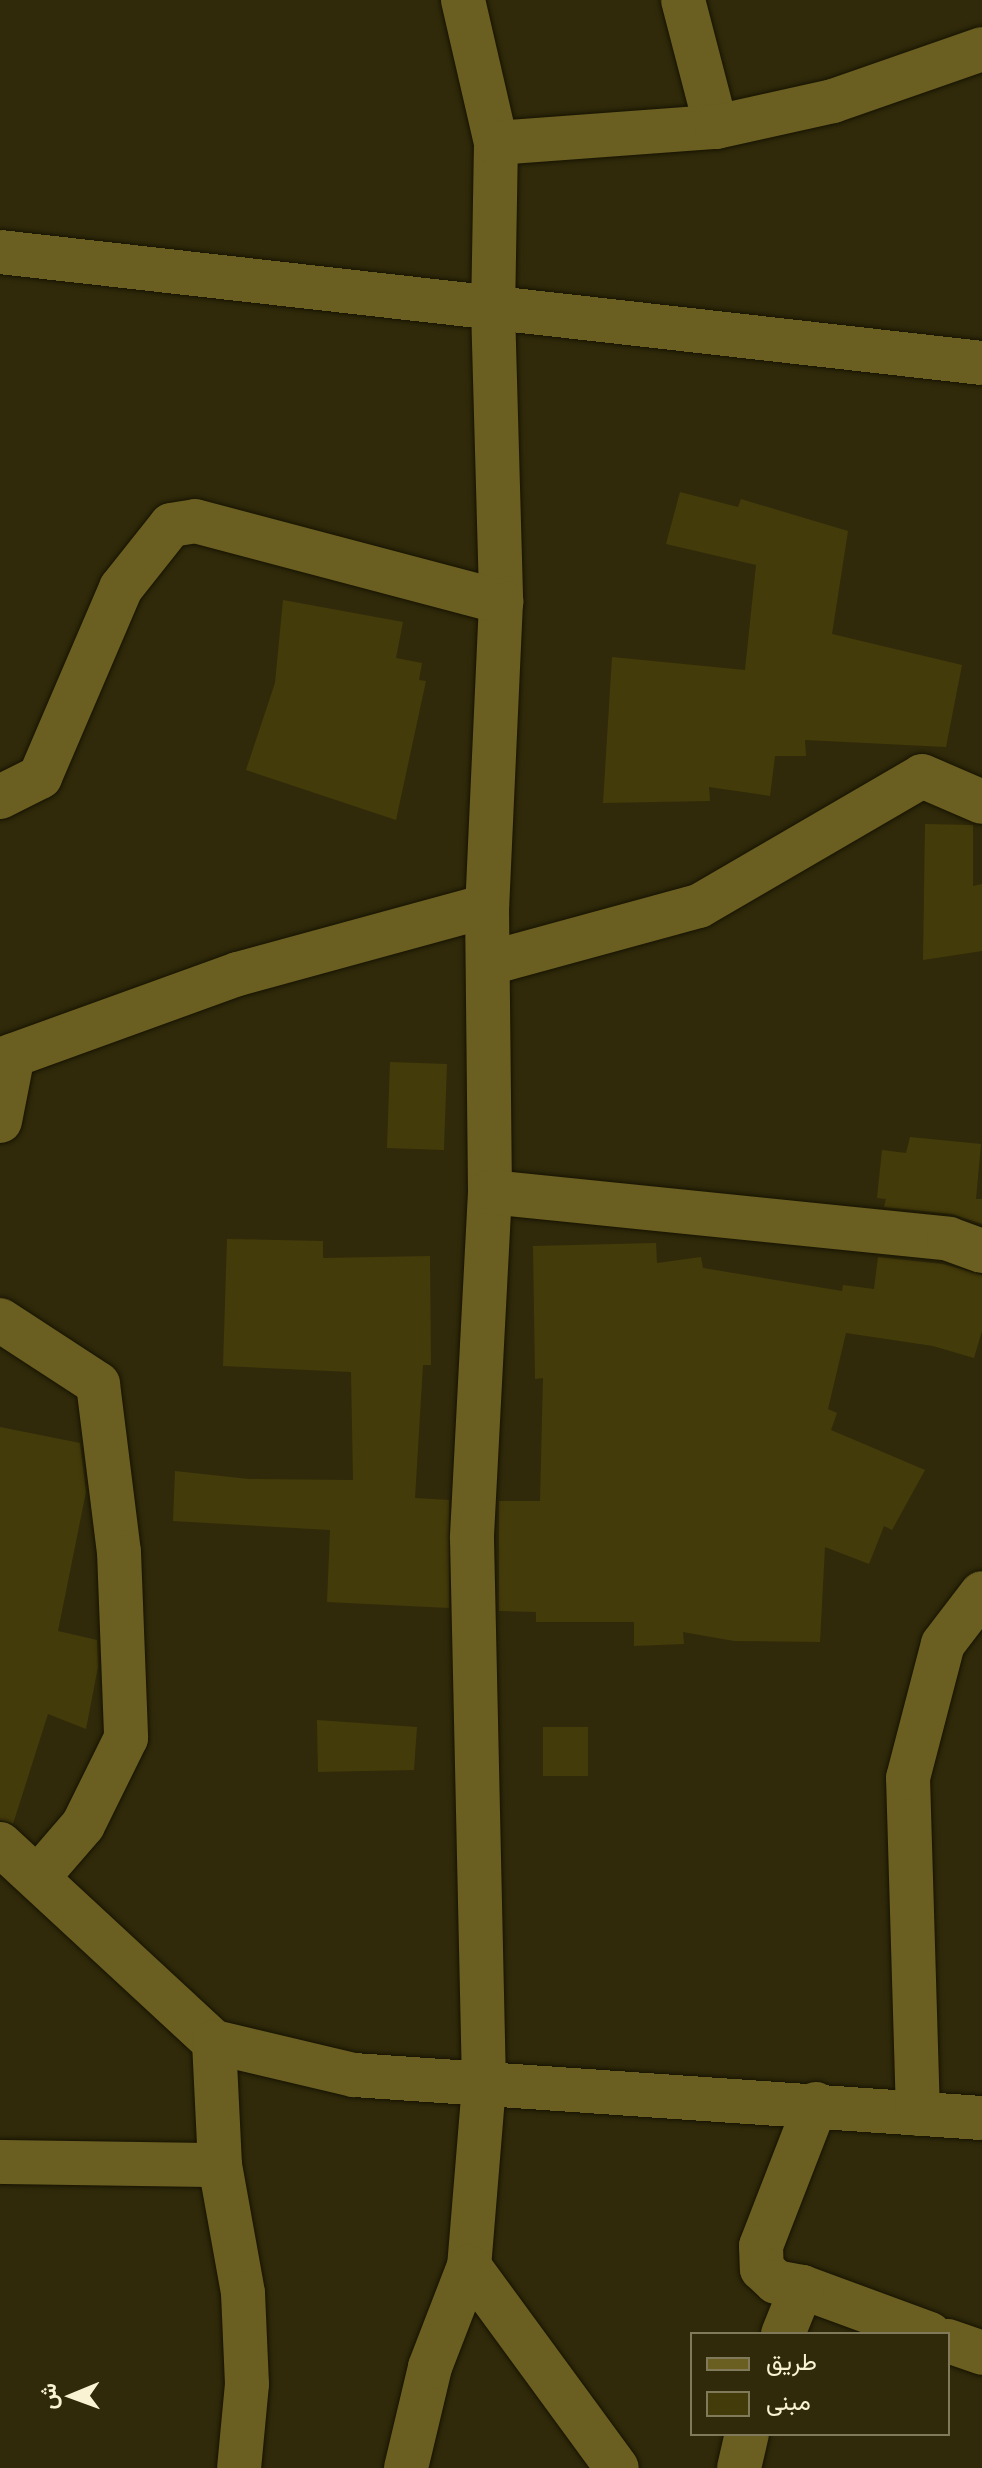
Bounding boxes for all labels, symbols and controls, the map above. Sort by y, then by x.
legend [690,2332,950,2436]
text: طريق [766,2346,817,2377]
north arrow [32,2356,112,2436]
text: ش [34,2383,62,2410]
text: مبنى [766,2386,811,2417]

